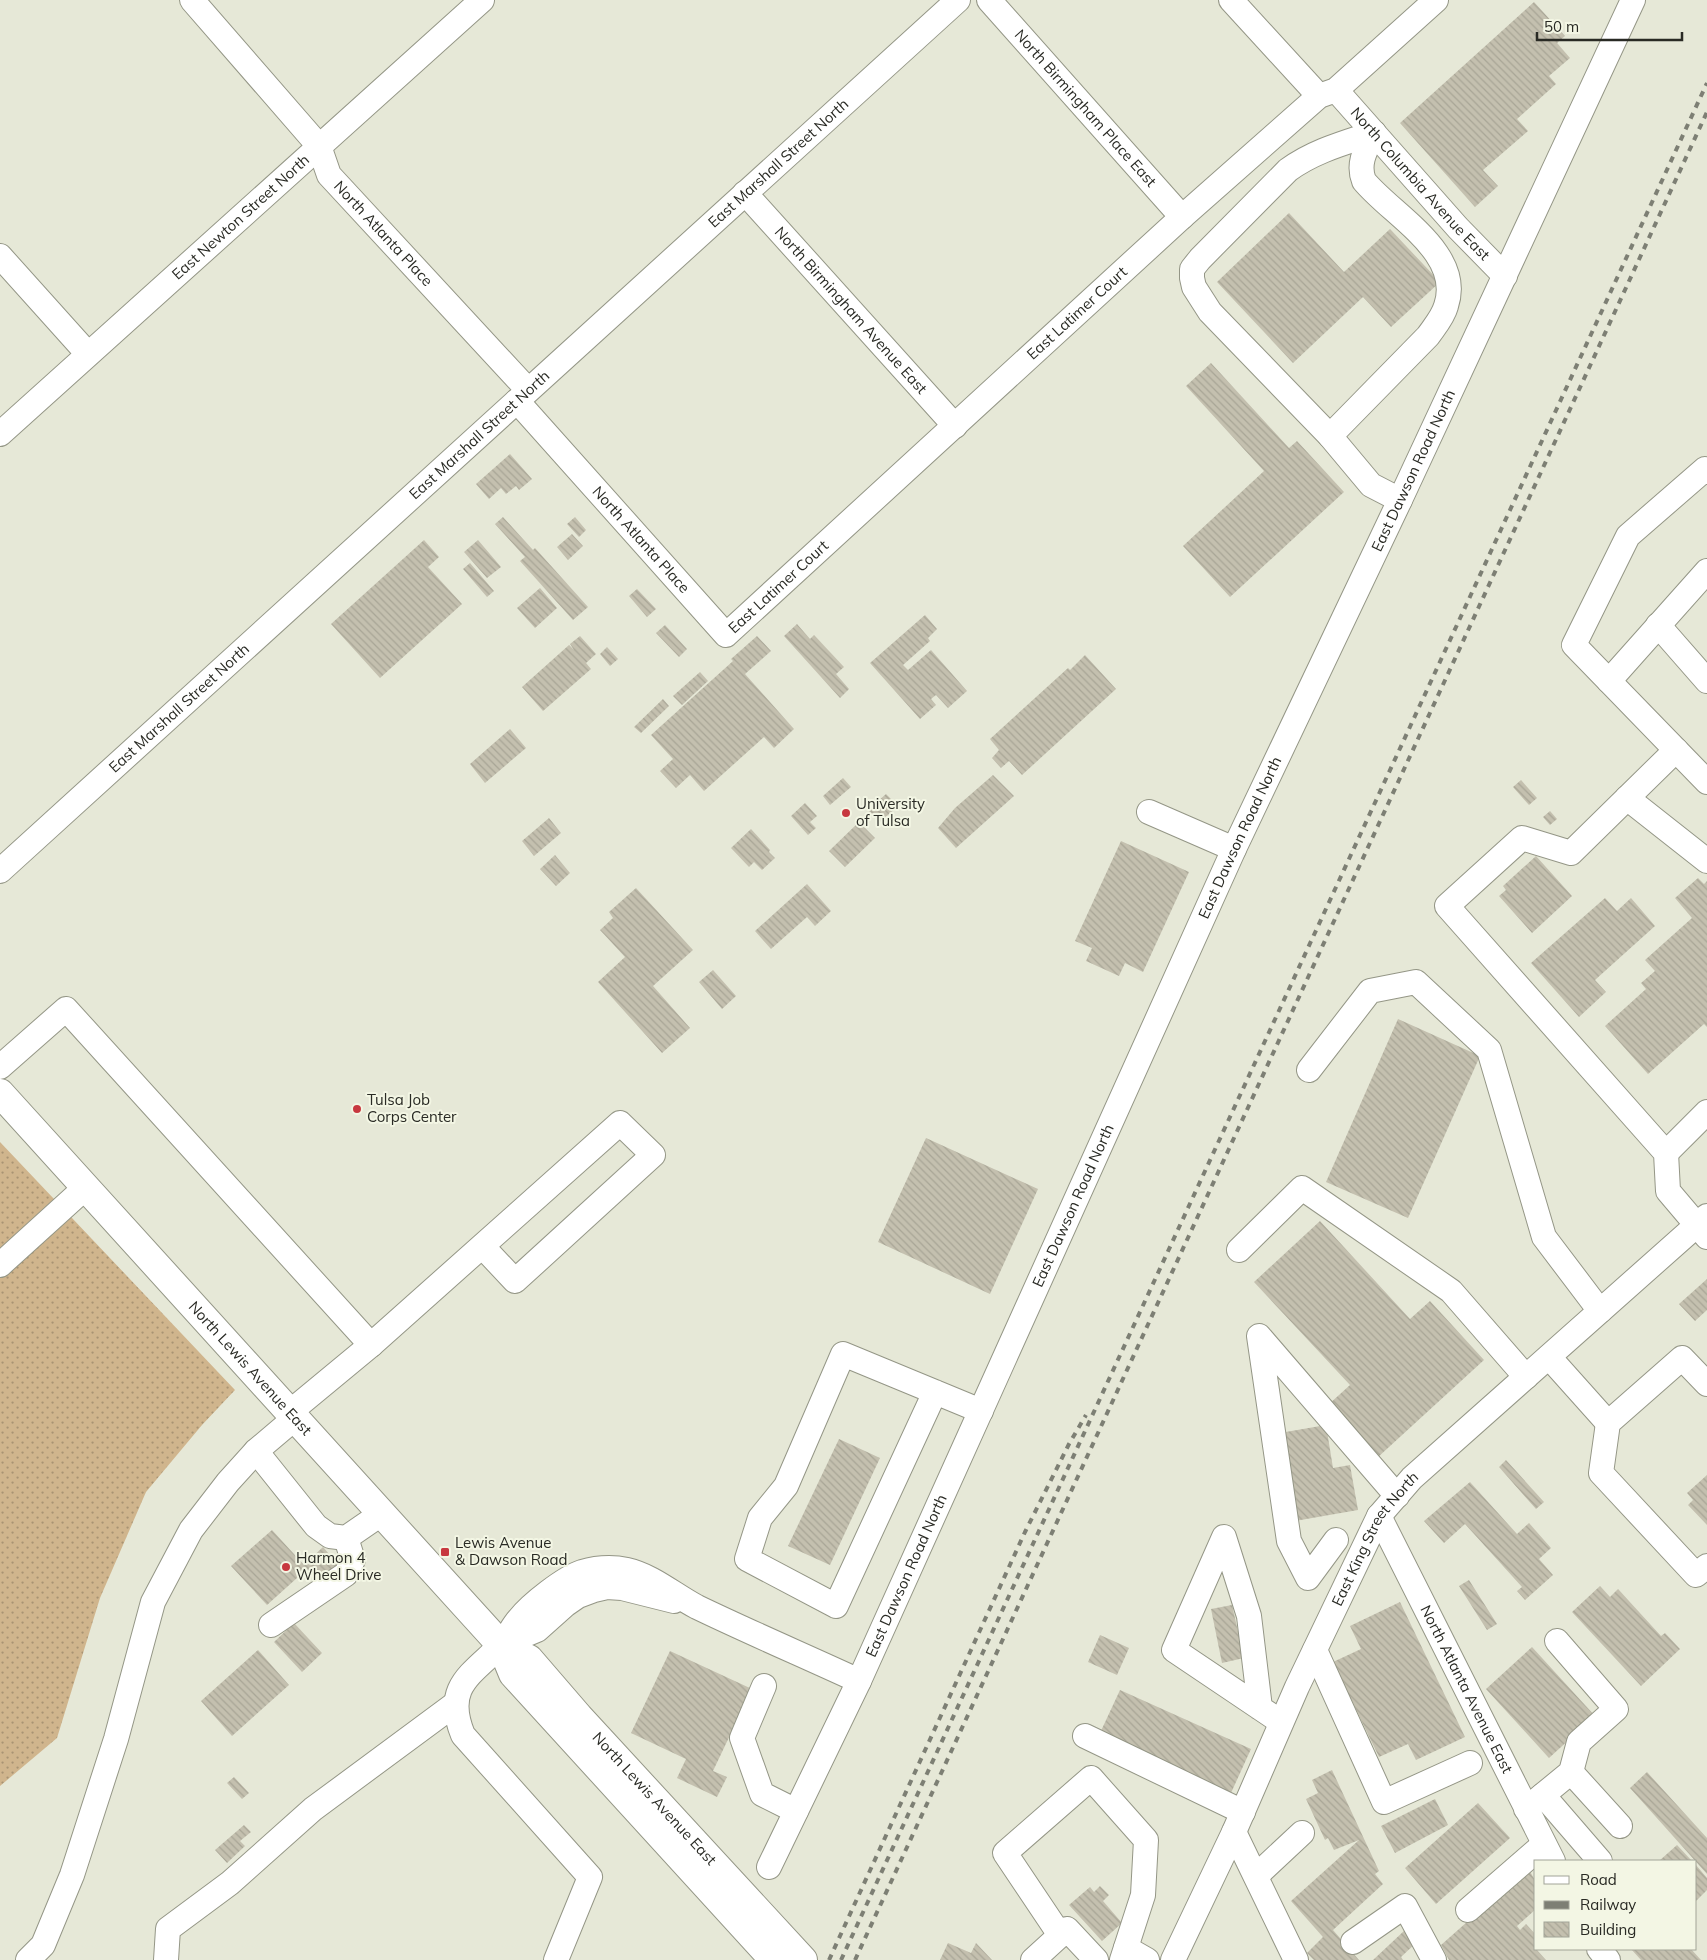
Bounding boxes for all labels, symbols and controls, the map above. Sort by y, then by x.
scale bar [1537,10,1682,42]
text: 50 m [1544,17,1579,36]
street label: North Birmingham Place East [1011,25,1161,191]
street label: East Marshall Street North [704,94,852,232]
street label: North Columbia Avenue East [1347,103,1494,264]
street label: East Newton Street North [168,150,313,284]
street label: North Atlanta Place [330,176,437,290]
street label: North Birmingham Avenue East [771,222,932,398]
street label: East Latimer Court [1023,262,1131,363]
street label: East Marshall Street North [405,366,553,503]
street label: East Dawson Road North [1367,386,1459,554]
street label: North Atlanta Place [589,482,694,597]
street label: East Latimer Court [724,536,832,637]
street label: East Marshall Street North [105,639,253,776]
street label: East Dawson Road North [1194,753,1286,922]
place label: University of Tulsa [856,794,925,830]
marker: University of Tulsa [840,807,852,819]
place label: Tulsa Job Corps Center [367,1090,457,1126]
marker: Tulsa Job Corps Center [351,1103,363,1115]
street label: East Dawson Road North [1028,1121,1118,1290]
street label: North Lewis Avenue East [185,1297,316,1439]
street label: East King Street North [1327,1467,1422,1609]
street label: East Dawson Road North [861,1491,951,1660]
place label: Lewis Avenue & Dawson Road [455,1533,567,1569]
marker: Lewis Avenue & Dawson Road [439,1546,451,1558]
place label: Harmon 4 Wheel Drive [296,1548,382,1584]
marker: Harmon 4 Wheel Drive [280,1561,292,1573]
street label: North Atlanta Avenue East [1416,1602,1517,1776]
street label: North Lewis Avenue East [589,1728,721,1869]
legend [1534,1860,1697,1950]
text: Road [1580,1870,1617,1889]
text: Railway [1580,1895,1636,1914]
text: Building [1580,1920,1636,1939]

